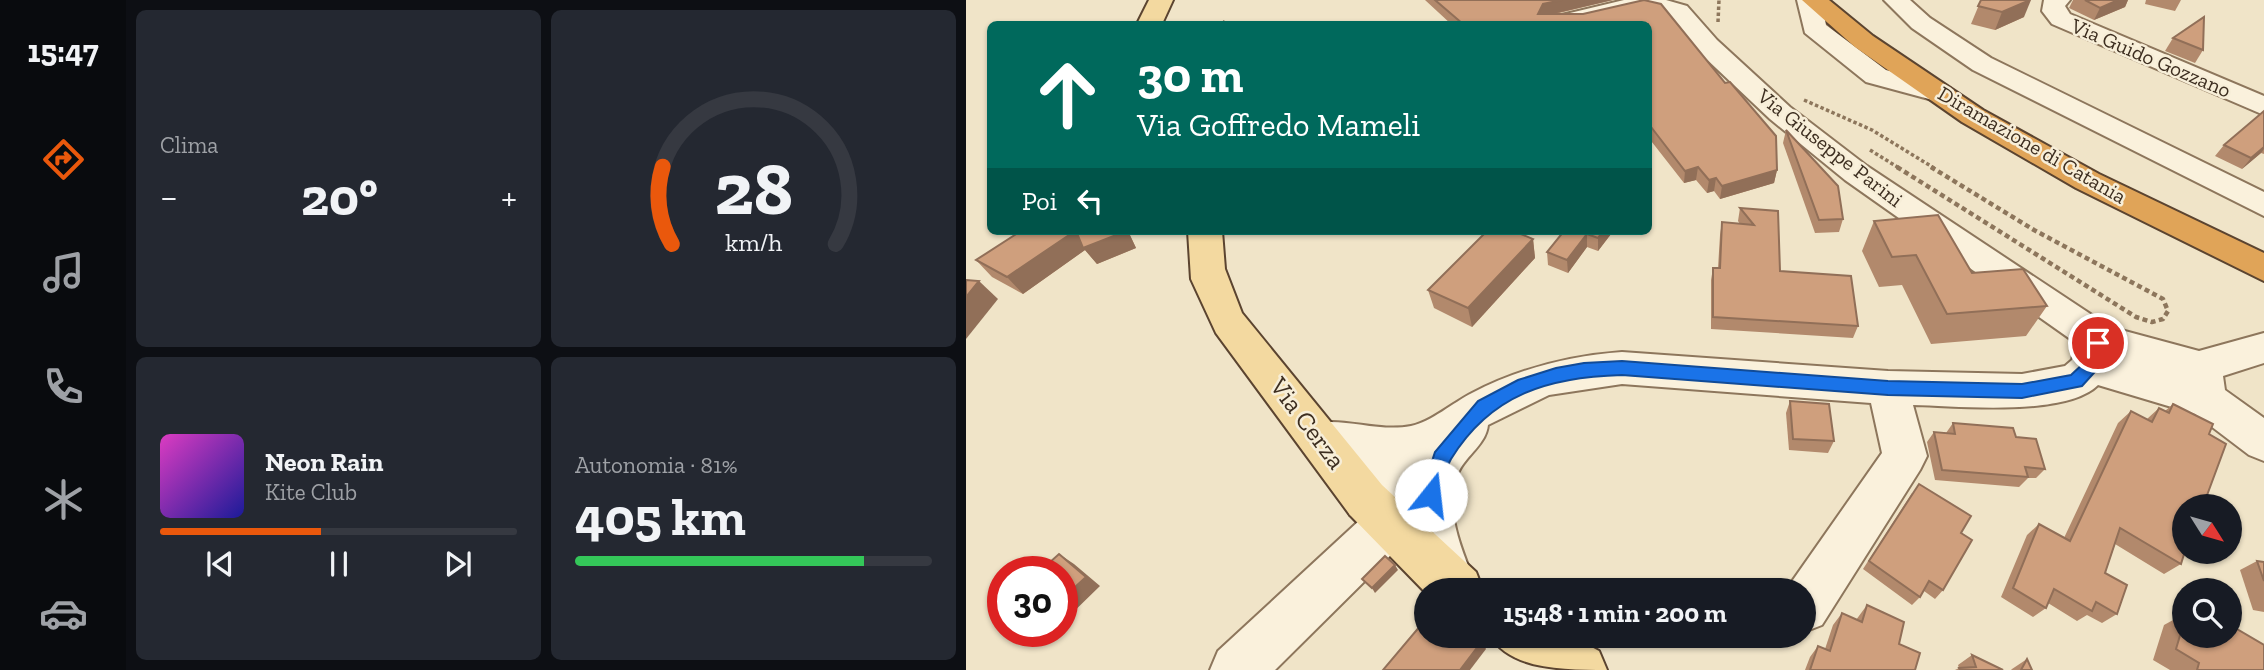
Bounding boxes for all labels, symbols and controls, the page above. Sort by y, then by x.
street label: Via Guido Gozzano [2067,12,2235,102]
text: 15:47 [27,32,99,70]
text: 30 m [1137,46,1243,105]
icon: ahead [1022,49,1113,140]
street label: Diramazione di Catania [1934,81,2131,209]
street label: Via Giuseppe Parini [1752,82,1908,212]
text: Via Goffredo Mameli [1137,106,1420,144]
text: Clima [160,131,218,159]
icon: directions [39,135,88,184]
text: 28 [714,146,793,234]
text: 20° [301,166,378,228]
text: − [160,174,178,220]
text: + [501,174,517,220]
icon: left [1071,182,1109,220]
text: Poi [1022,185,1057,217]
text: km/h [725,227,782,257]
icon: music [39,248,88,297]
pin [2068,313,2128,373]
icon: arrive [2079,324,2117,362]
icon: phone [39,362,88,411]
street label: Via Cerza [1263,370,1353,476]
text: Neon Rain [265,446,383,478]
text: Autonomia · 81% [575,451,738,479]
position arrow [1394,458,1468,532]
icon: climate [39,475,88,524]
text: Kite Club [265,478,357,506]
text: 405 km [575,486,746,548]
north arrow [2172,494,2242,564]
map controls [2172,494,2242,648]
icon: previous [201,545,239,583]
icon: pause [320,545,358,583]
icon: next [439,545,477,583]
speed limit sign: 30 [987,556,1078,647]
button: search [2172,578,2242,648]
icon: car [39,589,88,638]
text: 15:48 · 1 min · 200 m [1503,597,1727,629]

